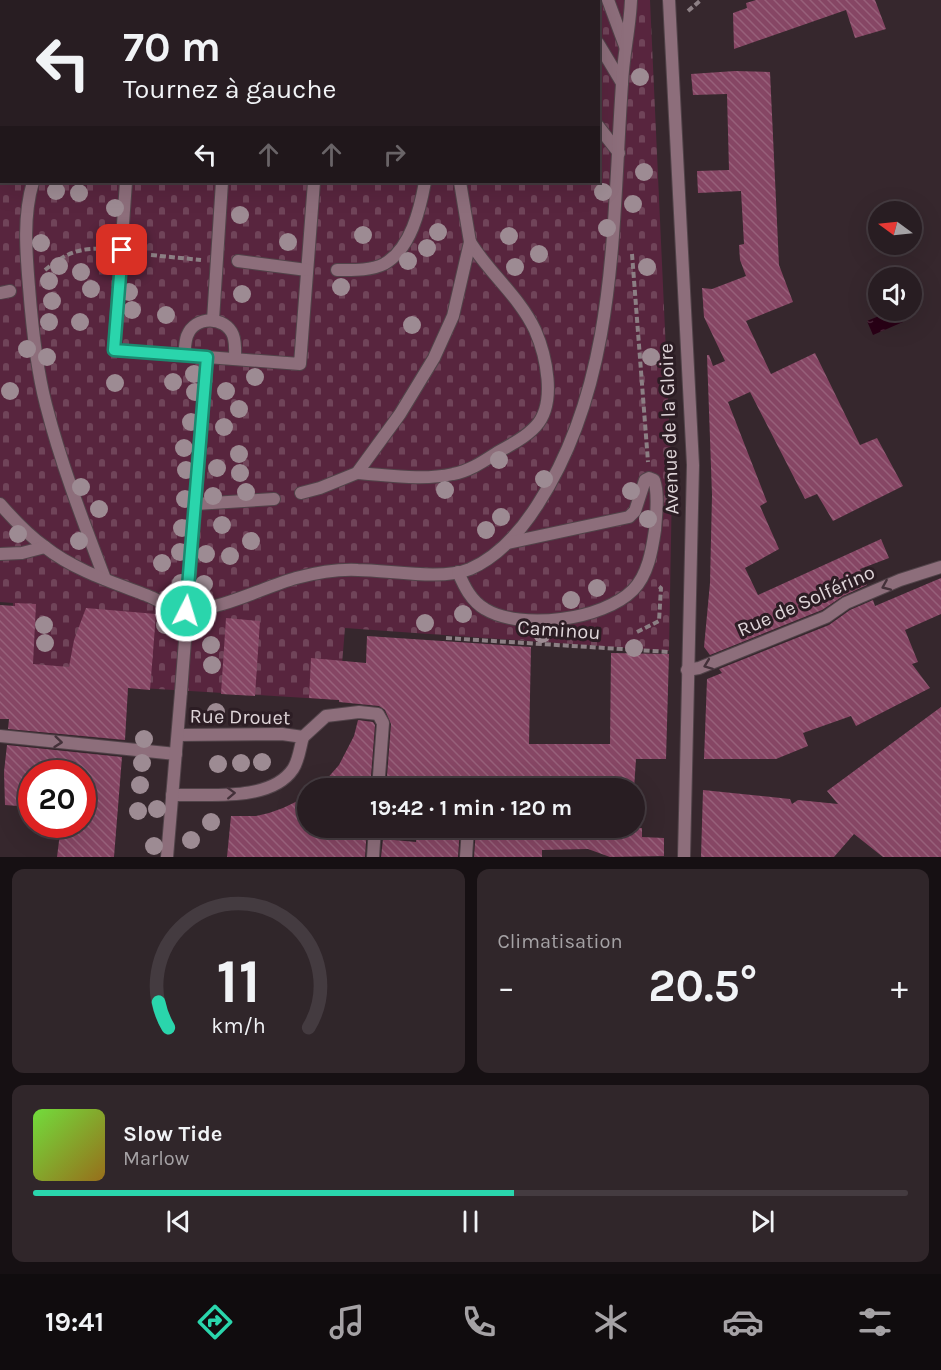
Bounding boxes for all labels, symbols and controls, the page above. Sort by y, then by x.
text: 70 m [123,22,221,72]
icon: left [24,24,102,102]
text: Tournez à gauche [123,73,336,105]
icon: left [189,138,222,171]
icon: ahead [252,138,285,171]
icon: ahead [315,138,348,171]
icon: right [378,138,411,171]
north arrow [868,201,922,255]
map controls [868,201,922,321]
pin [96,224,147,275]
icon: arrive [105,233,138,266]
button: sound [868,267,922,321]
street label: Avenue de la Gloire [655,343,683,515]
street label: Rue de Solférino [734,560,878,642]
position arrow [154,579,218,643]
one-way arrow [881,579,892,591]
street label: Caminou [517,616,601,644]
one-way arrow [703,658,714,670]
street label: Rue Drouet [189,705,291,729]
one-way arrow [54,735,63,747]
speed limit sign: 20 [18,760,96,838]
one-way arrow [226,787,235,799]
text: 19:42 · 1 min · 120 m [370,795,572,821]
text: Climatisation [498,930,623,953]
text: 11 [216,945,260,1018]
text: 20.5° [648,960,757,1012]
text: − [498,968,515,1006]
text: + [891,968,908,1006]
text: km/h [211,1013,265,1038]
text: Slow Tide [123,1121,223,1147]
text: Marlow [123,1147,189,1170]
icon: previous [162,1205,195,1238]
icon: pause [454,1205,487,1238]
icon: next [746,1205,779,1238]
icon: directions [194,1301,236,1343]
icon: music [326,1301,368,1343]
icon: phone [458,1301,500,1343]
icon: climate [590,1301,632,1343]
icon: car [722,1301,764,1343]
icon: filters [854,1301,896,1343]
text: 19:41 [45,1306,104,1338]

